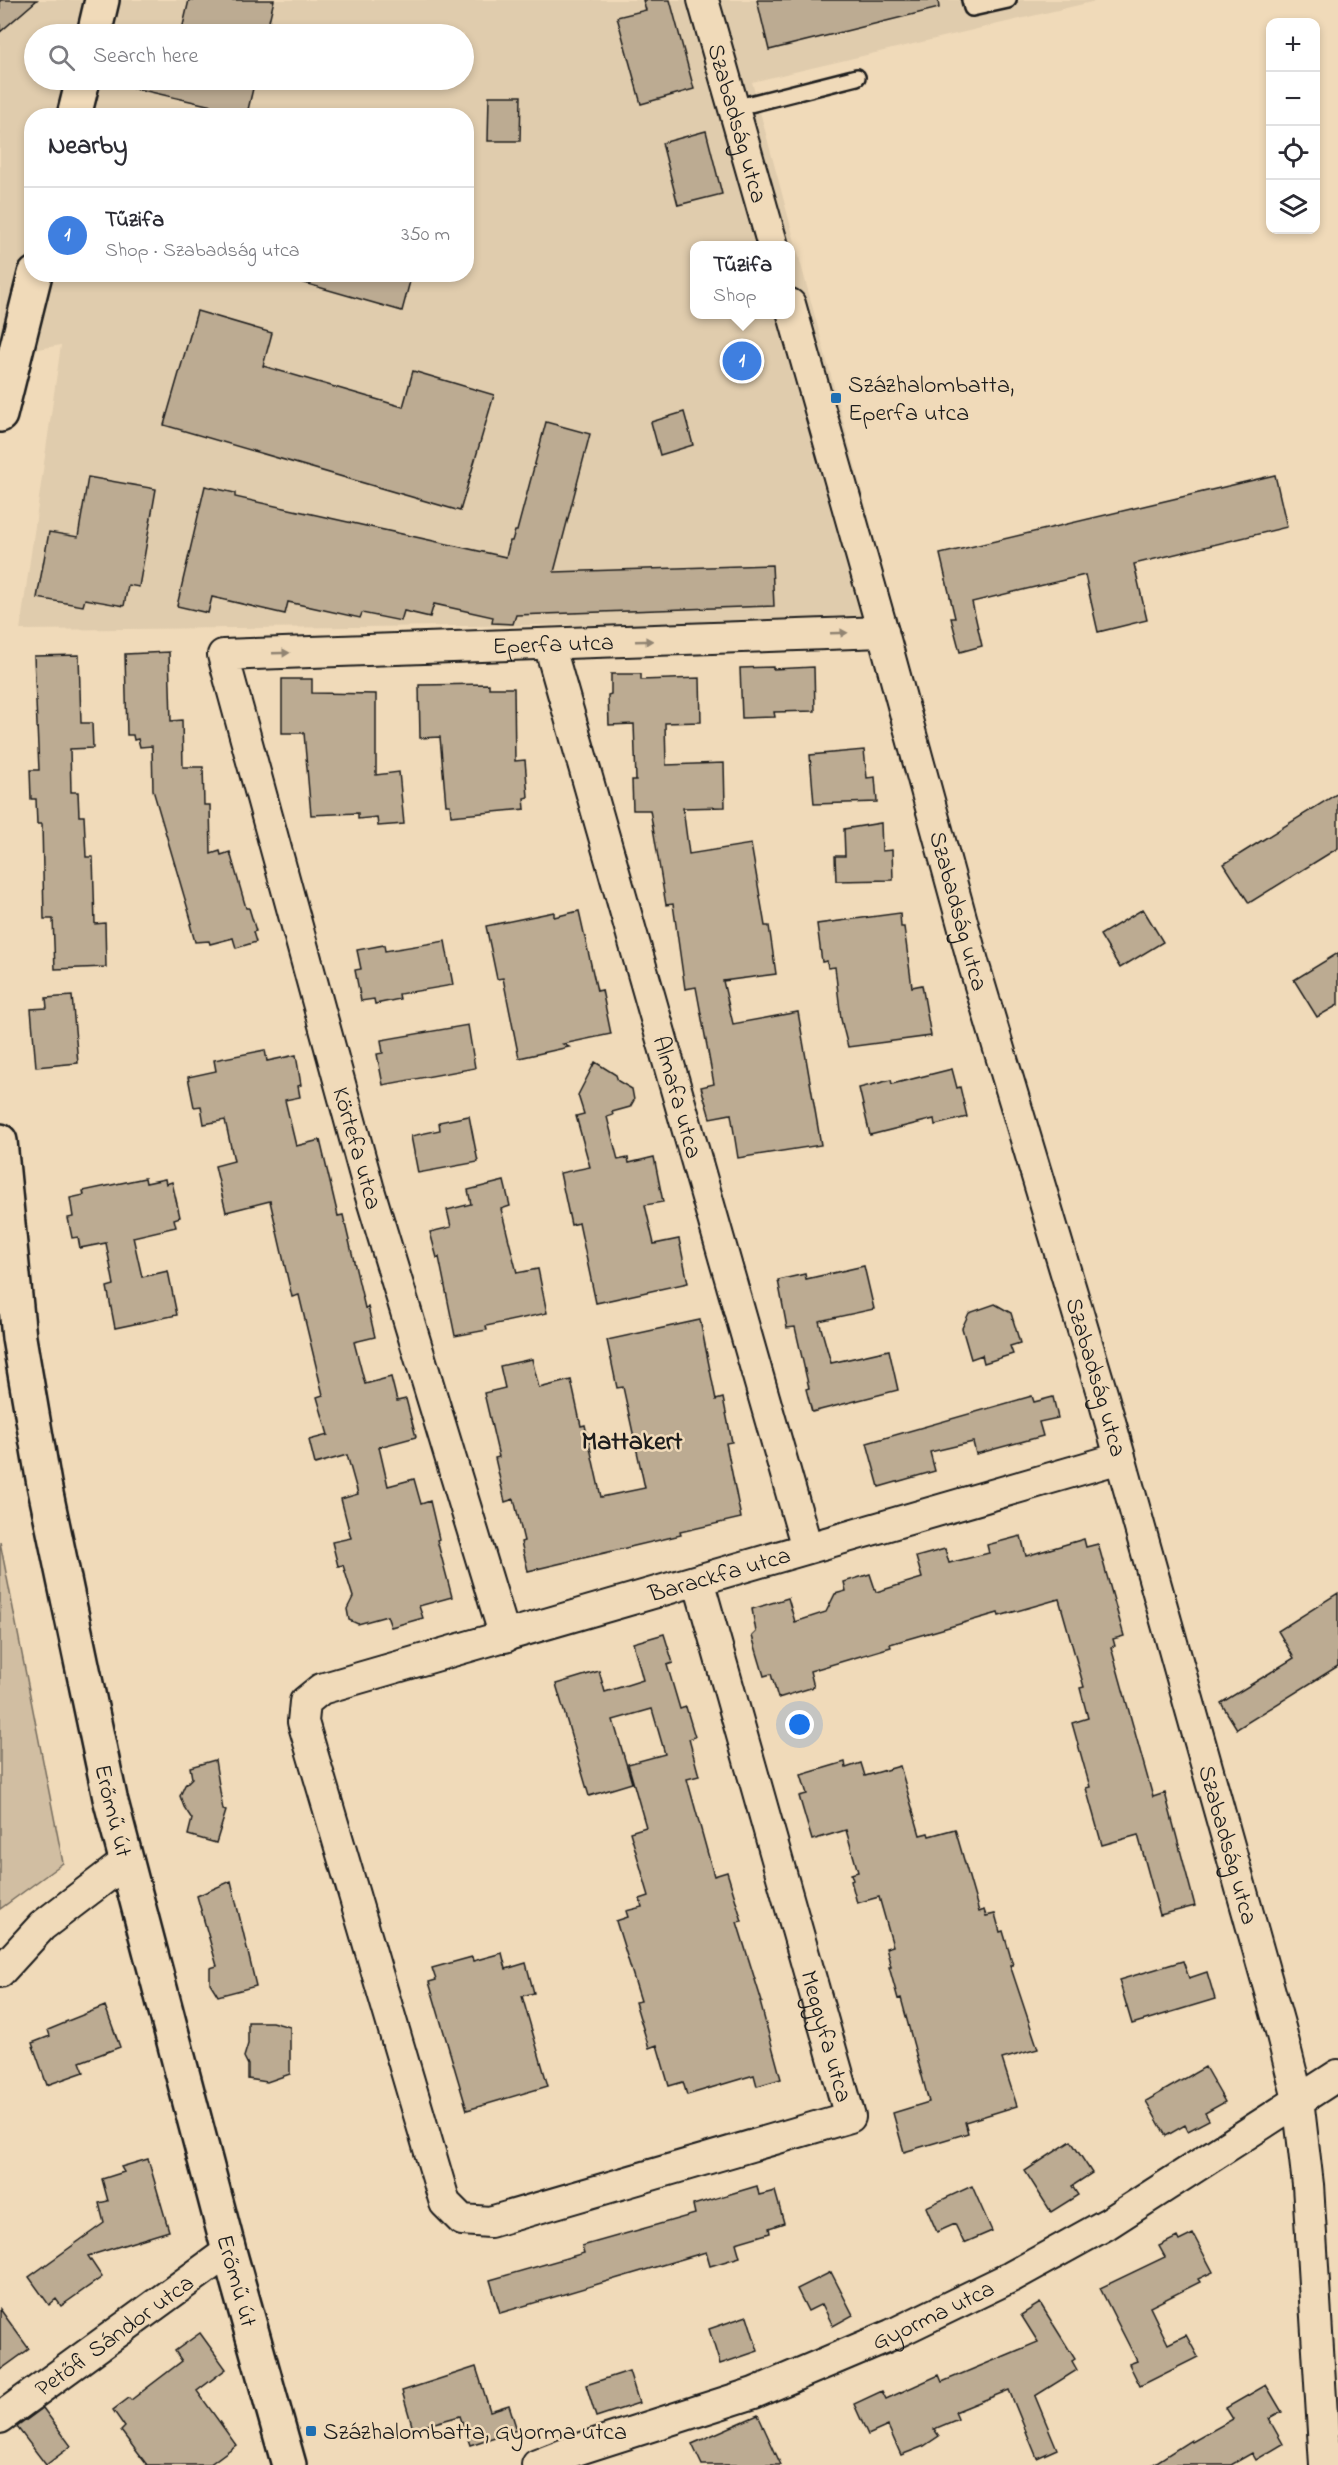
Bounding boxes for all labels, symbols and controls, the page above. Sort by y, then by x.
map controls [1266,18,1320,234]
button: + [1266,18,1320,72]
search box [24,24,474,90]
street label: Szabadság utca [696,40,775,208]
icon: search [45,41,78,74]
text: Search here [93,41,198,73]
button: − [1266,72,1320,126]
button: locate [1266,126,1320,180]
text: Nearby [48,128,127,166]
button: layers [1266,180,1320,234]
text: Tűzifa [105,205,164,237]
text: 1 [64,221,71,250]
text: 350 m [401,221,450,250]
text: Shop · Szabadság utca [105,237,300,266]
popup [690,241,795,319]
text: Tűzifa [713,250,772,282]
text: Shop [713,282,757,311]
pin: 1 [722,338,762,384]
place label: Százhalombatta, Eperfa utca [848,369,1014,432]
marker: Százhalombatta, Eperfa utca [829,391,843,405]
street label: Eperfa utca [492,626,614,666]
one-way arrow [830,629,849,638]
one-way arrow [635,636,654,645]
one-way arrow [272,649,291,658]
street label: Szabadság utca [918,828,996,996]
street label: Almafa utca [642,1032,710,1163]
street label: Körtefa utca [321,1083,390,1214]
street label: Szabadság utca [1054,1294,1134,1461]
district label: Mattakert [581,1424,683,1462]
street label: Barackfa utca [644,1539,795,1614]
your location [785,1710,814,1739]
street label: Erőmű út [83,1761,140,1861]
street label: Szabadság utca [1187,1762,1265,1929]
street label: Meggyfa utca [789,1967,860,2107]
street label: Erőmű út [205,2231,264,2331]
street label: Petőfi Sándor utca [29,2267,202,2407]
street label: Gyorma utca [867,2273,1001,2361]
place label: Százhalombatta, Gyorma utca [323,2416,627,2452]
marker: Százhalombatta, Gyorma utca [304,2424,318,2438]

